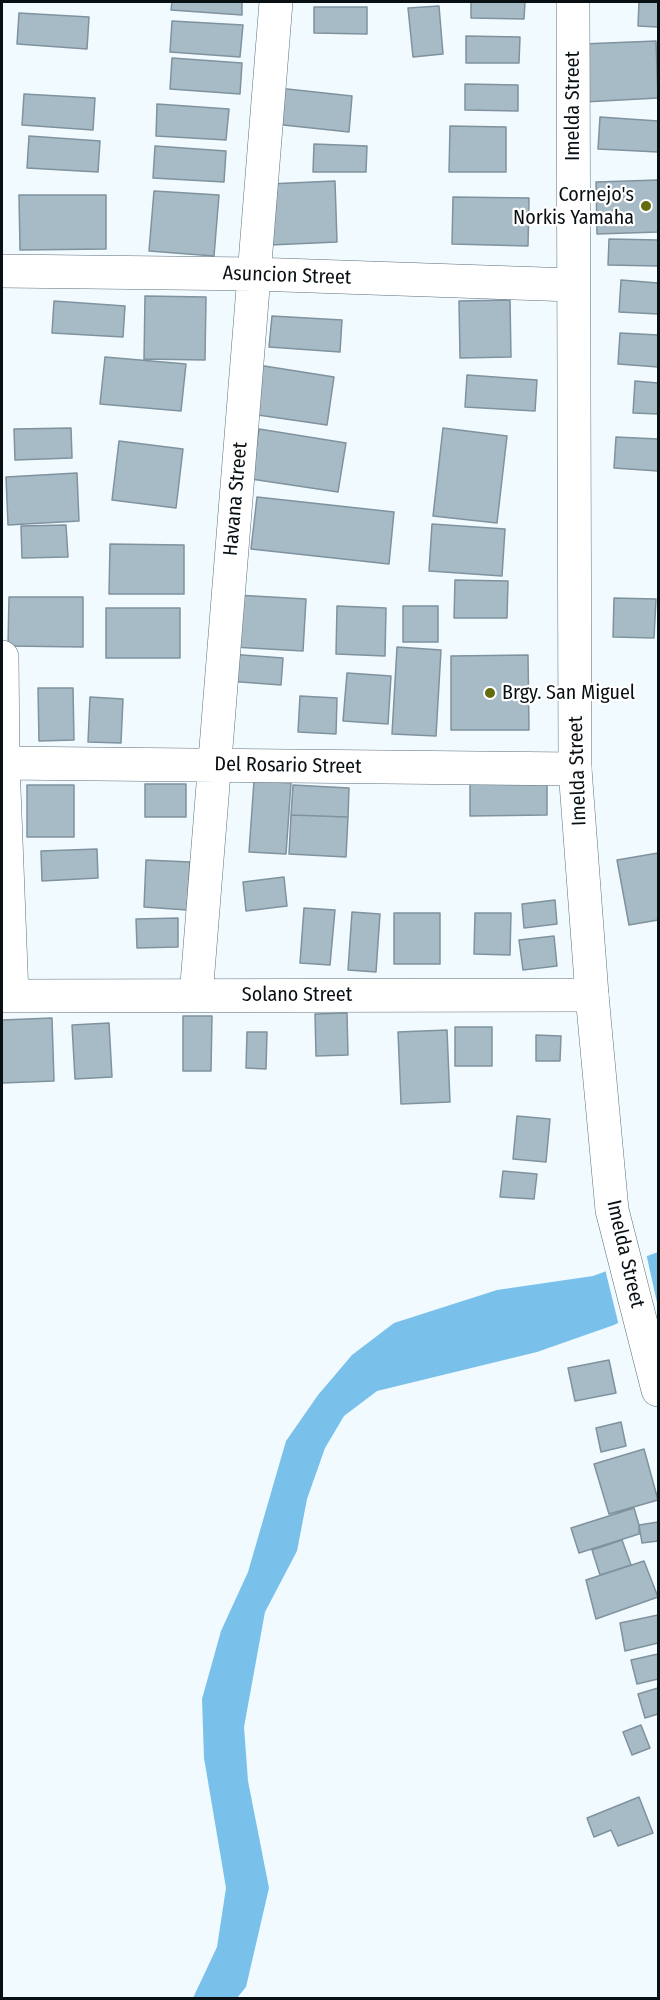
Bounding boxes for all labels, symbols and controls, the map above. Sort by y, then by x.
street label: Imelda Street [561,51,585,161]
place label: Cornejo's Norkis Yamaha [513,183,634,230]
marker: Cornejo's Norkis Yamaha [639,199,653,213]
street label: Asuncion Street [222,262,352,290]
street label: Havana Street [219,441,253,557]
place label: Brgy. San Miguel [502,681,635,705]
marker: Brgy. San Miguel [483,686,497,700]
street label: Imelda Street [564,716,592,826]
street label: Del Rosario Street [214,753,362,779]
street label: Solano Street [242,983,352,1007]
street label: Imelda Street [601,1198,649,1310]

